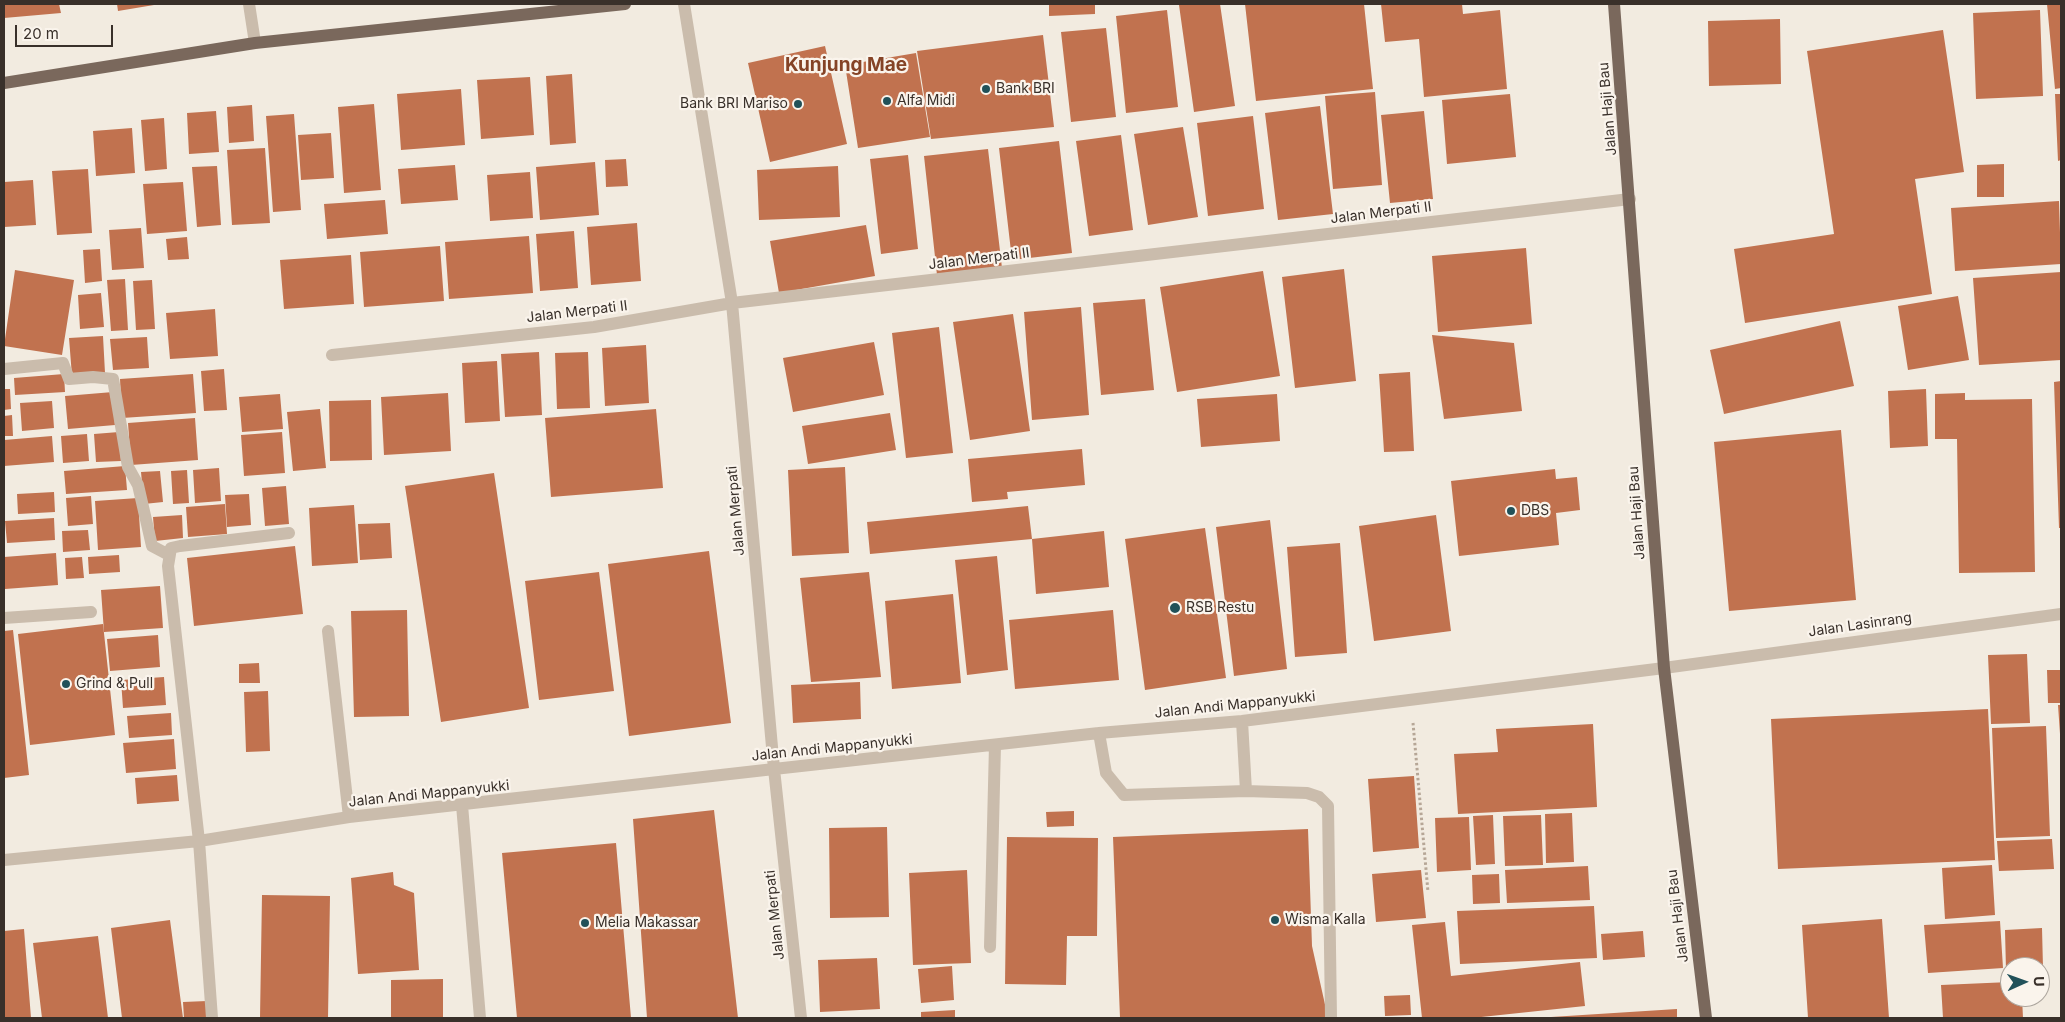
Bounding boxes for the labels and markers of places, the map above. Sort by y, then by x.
place label: Bank BRI [996,81,1055,97]
marker: Bank BRI [980,83,992,95]
place label: Alfa Midi [897,93,955,109]
marker: Alfa Midi [881,95,893,107]
place label: Bank BRI Mariso [680,96,788,112]
marker: Bank BRI Mariso [792,98,804,110]
place label: DBS [1521,503,1549,519]
marker: DBS [1505,505,1517,517]
place label: RSB Restu [1186,600,1254,616]
marker: RSB Restu [1168,601,1182,615]
place label: Grind & Pull [76,676,153,692]
marker: Grind & Pull [60,678,72,690]
place label: Wisma Kalla [1285,912,1366,928]
marker: Wisma Kalla [1269,914,1281,926]
place label: Melia Makassar [595,915,698,931]
marker: Melia Makassar [579,917,591,929]

